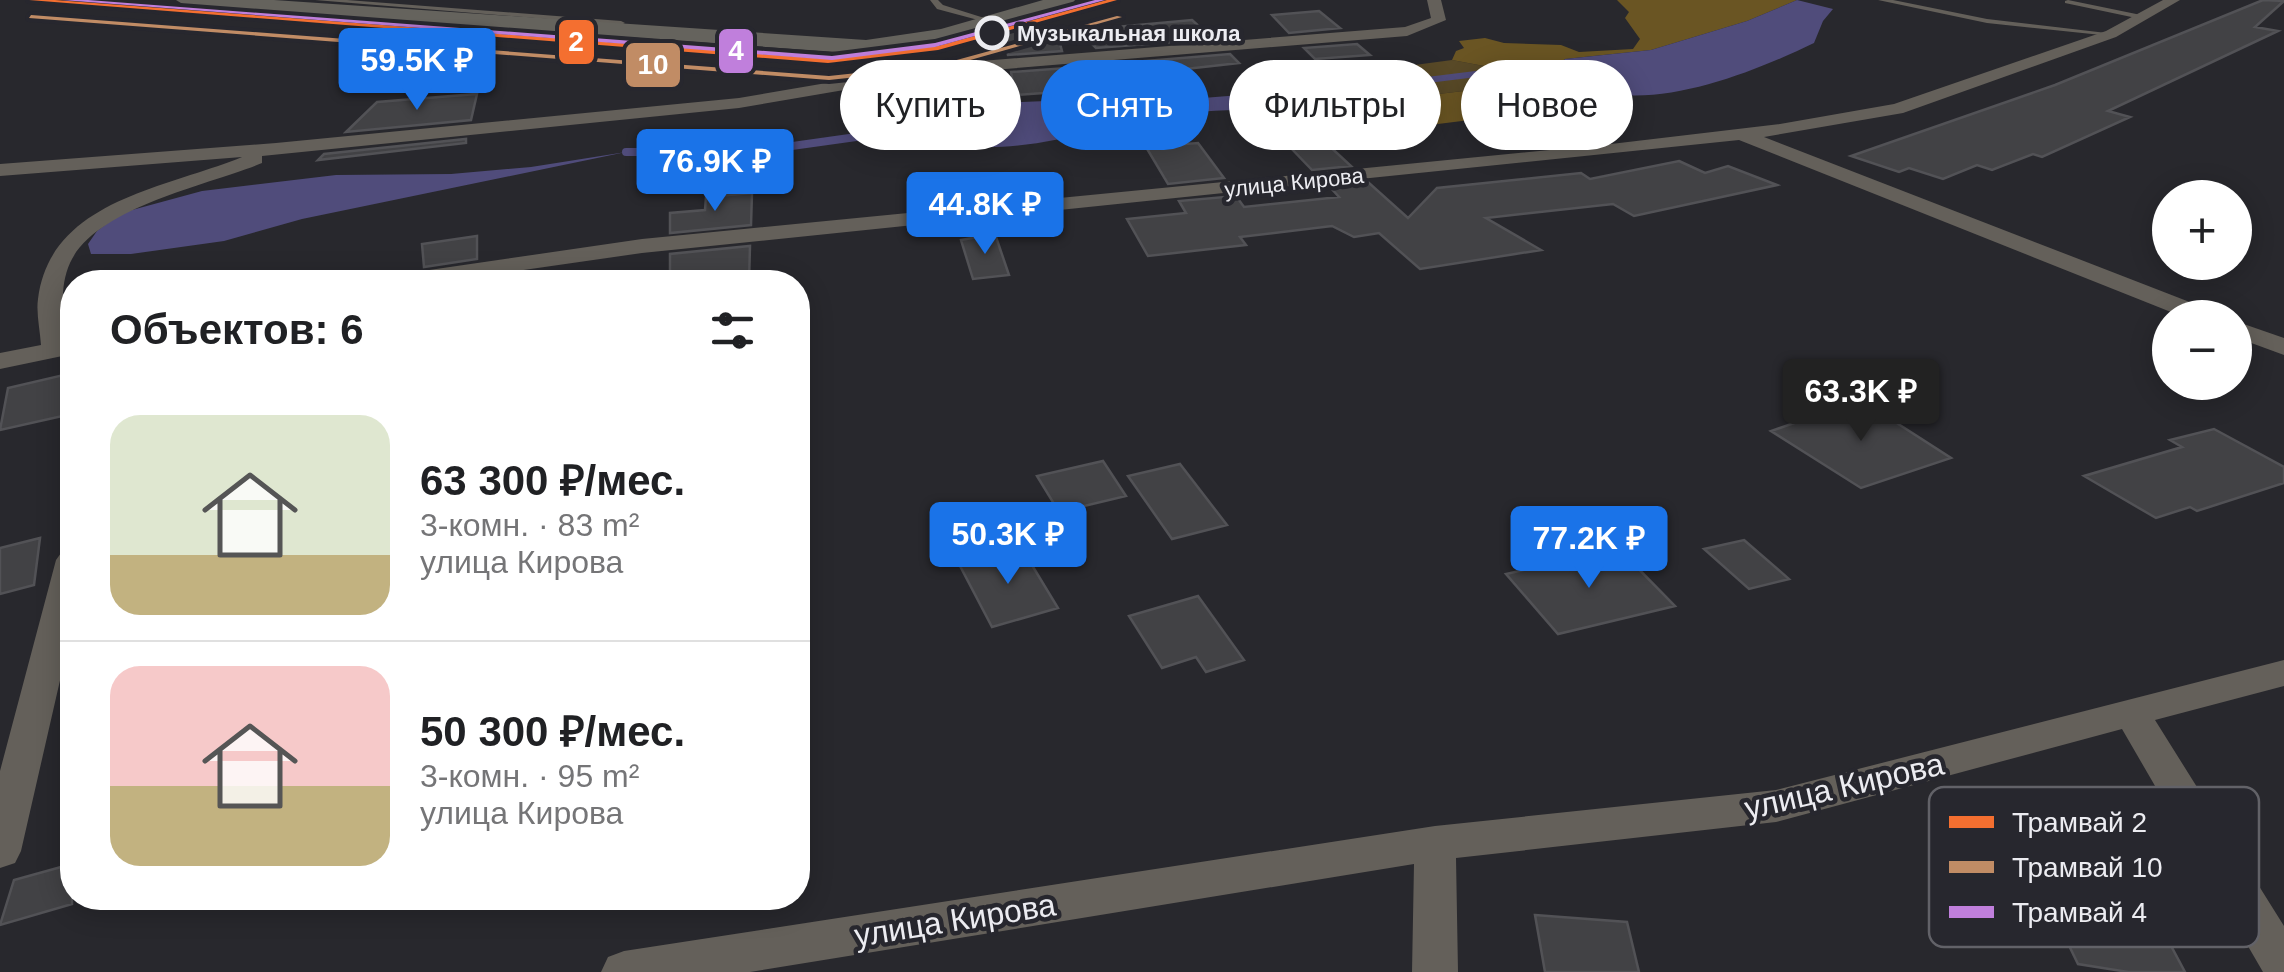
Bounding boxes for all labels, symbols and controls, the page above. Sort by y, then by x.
marker: Музыкальная школа [976,17,1008,49]
line badge: 2 [557,18,596,66]
place label: Музыкальная школа [1017,21,1241,46]
text: 2 [568,26,584,57]
line badge: 4 [717,27,755,75]
pin: 59.5K ₽ [325,28,509,113]
text: 4 [728,35,744,66]
line badge: 10 [624,41,682,89]
text: 59.5K ₽ [361,42,473,78]
text: 10 [637,49,669,80]
chip: Купить [840,60,1021,150]
chip: Снять [1041,60,1209,150]
chip: Фильтры [1229,60,1441,150]
chip: Новое [1461,60,1633,150]
pin: 76.9K ₽ [623,129,807,214]
text: 76.9K ₽ [659,143,771,179]
street label: улица Кирова [1223,163,1366,202]
pin: 44.8K ₽ [893,172,1077,257]
map controls [2152,180,2252,400]
button: + [2152,180,2252,280]
text: 44.8K ₽ [929,186,1041,222]
button: − [2152,300,2252,400]
icon: filters [705,303,760,358]
text: Объектов: 6 [110,306,364,353]
pin: 63.3K ₽ [1769,359,1953,444]
text: 63.3K ₽ [1805,373,1917,409]
icon: home [190,455,310,575]
text: 63 300 ₽/мес. [420,457,685,504]
pin: 50.3K ₽ [916,502,1100,587]
pin: 77.2K ₽ [1497,506,1681,591]
text: 3-комн. · 83 m² [420,507,639,543]
text: 50.3K ₽ [952,516,1064,552]
text: 77.2K ₽ [1533,520,1645,556]
text: улица Кирова [420,544,623,580]
icon: home [190,706,310,826]
text: 50 300 ₽/мес. [420,708,685,755]
street label: улица Кирова [1741,746,1947,826]
text: 3-комн. · 95 m² [420,758,639,794]
legend [1929,787,2259,947]
text: улица Кирова [420,795,623,831]
text: Трамвай 2 [2012,807,2147,838]
text: Трамвай 10 [2012,852,2163,883]
street label: улица Кирова [852,886,1058,954]
text: Трамвай 4 [2012,897,2147,928]

